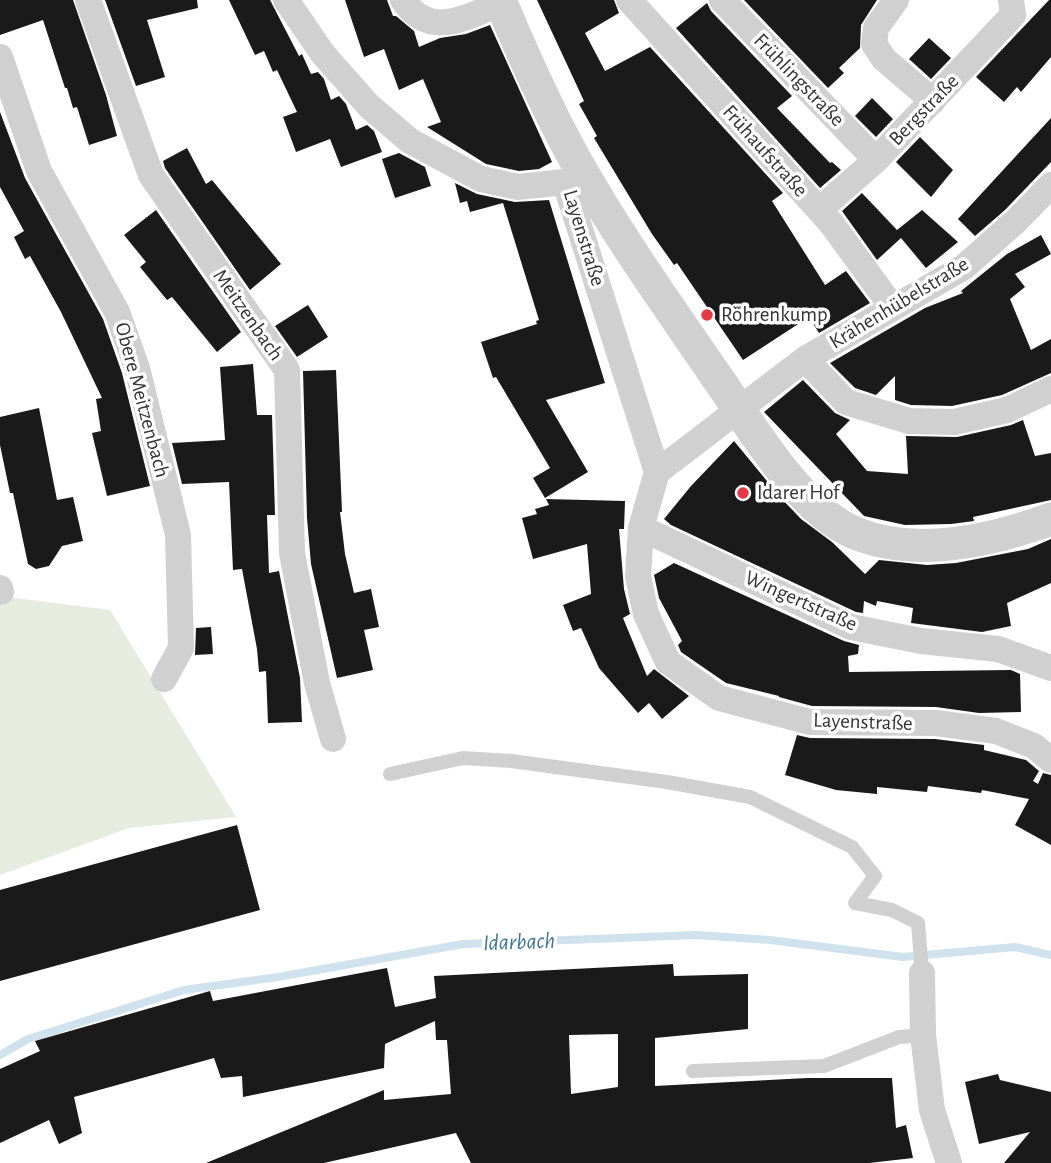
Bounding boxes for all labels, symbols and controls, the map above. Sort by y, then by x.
street label: Frühlingstraße [748,28,850,132]
street label: Bergstraße [884,69,964,151]
street label: Frühaufstraße [717,100,813,202]
street label: Layenstraße [557,187,611,289]
street label: Krähenhübelstraße [825,251,973,355]
street label: Meitzenbach [207,264,289,366]
place label: Röhrenkump [721,302,828,328]
marker: Röhrenkump [699,307,715,323]
street label: Obere Meitzenbach [109,320,175,480]
place label: Idarer Hof [757,480,839,506]
marker: Idarer Hof [735,485,751,501]
street label: Wingertstraße [741,565,861,637]
street label: Layenstraße [813,708,913,736]
water label: Idarbach [483,927,555,957]

